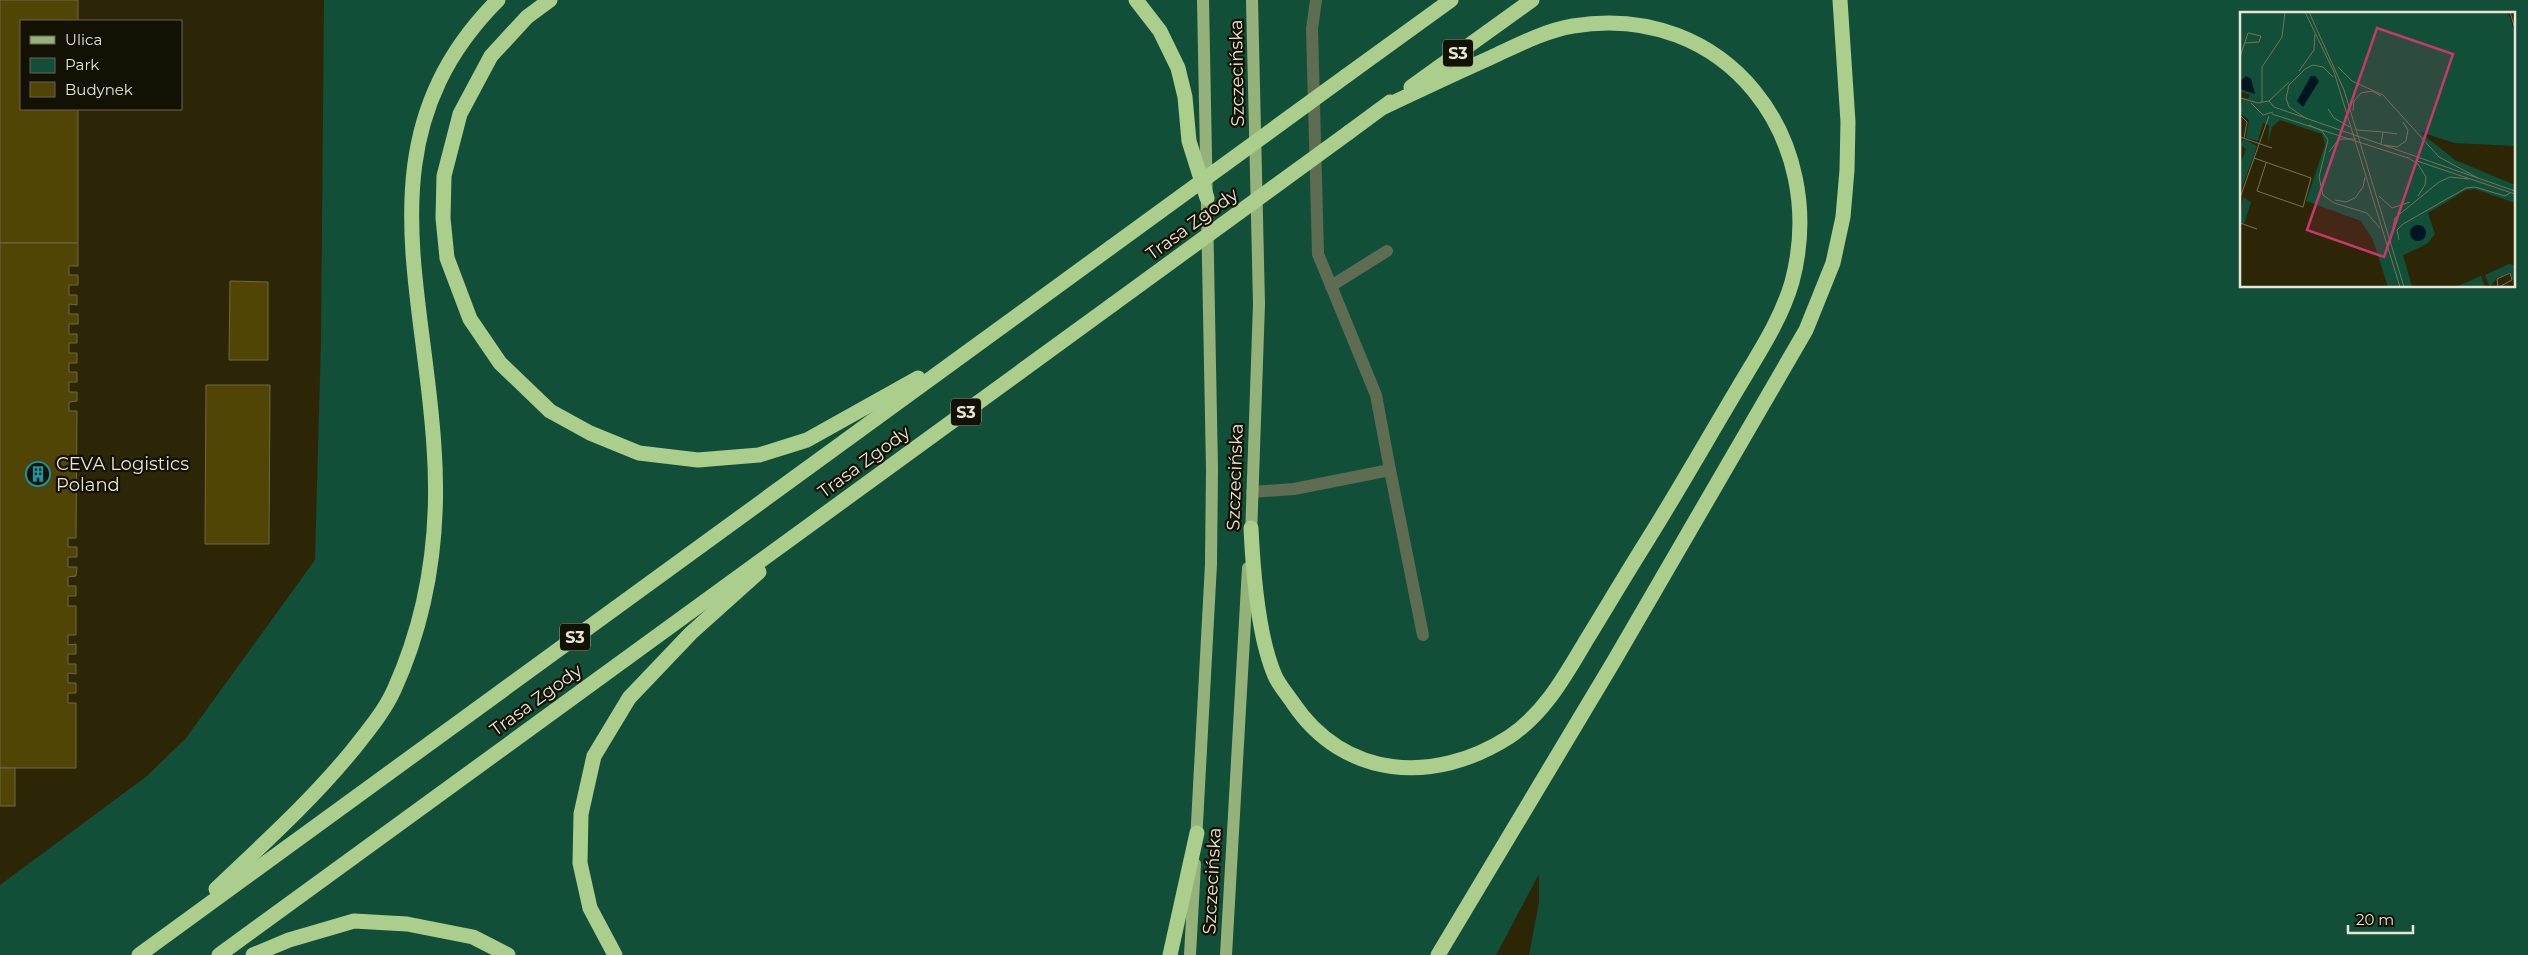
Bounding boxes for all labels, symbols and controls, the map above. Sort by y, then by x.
inset map [2240,12,2516,288]
street label: Szczecińska [1225,19,1249,127]
legend [20,20,182,110]
text: Ulica [65,30,102,49]
road number: S3 [1443,40,1473,66]
text: Park [65,55,99,74]
text: Budynek [65,80,133,99]
street label: Trasa Zgody [1142,183,1242,265]
road number: S3 [951,398,981,426]
street label: Trasa Zgody [814,421,914,503]
street label: Szczecińska [1222,423,1248,531]
place label: CEVA Logistics Poland [56,453,189,496]
building icon: CEVA Logistics Poland [25,461,51,487]
road number: S3 [560,624,590,650]
street label: Trasa Zgody [486,659,586,741]
street label: Szczecińska [1198,827,1226,935]
scale bar [2348,902,2413,934]
text: 20 m [2356,910,2394,929]

